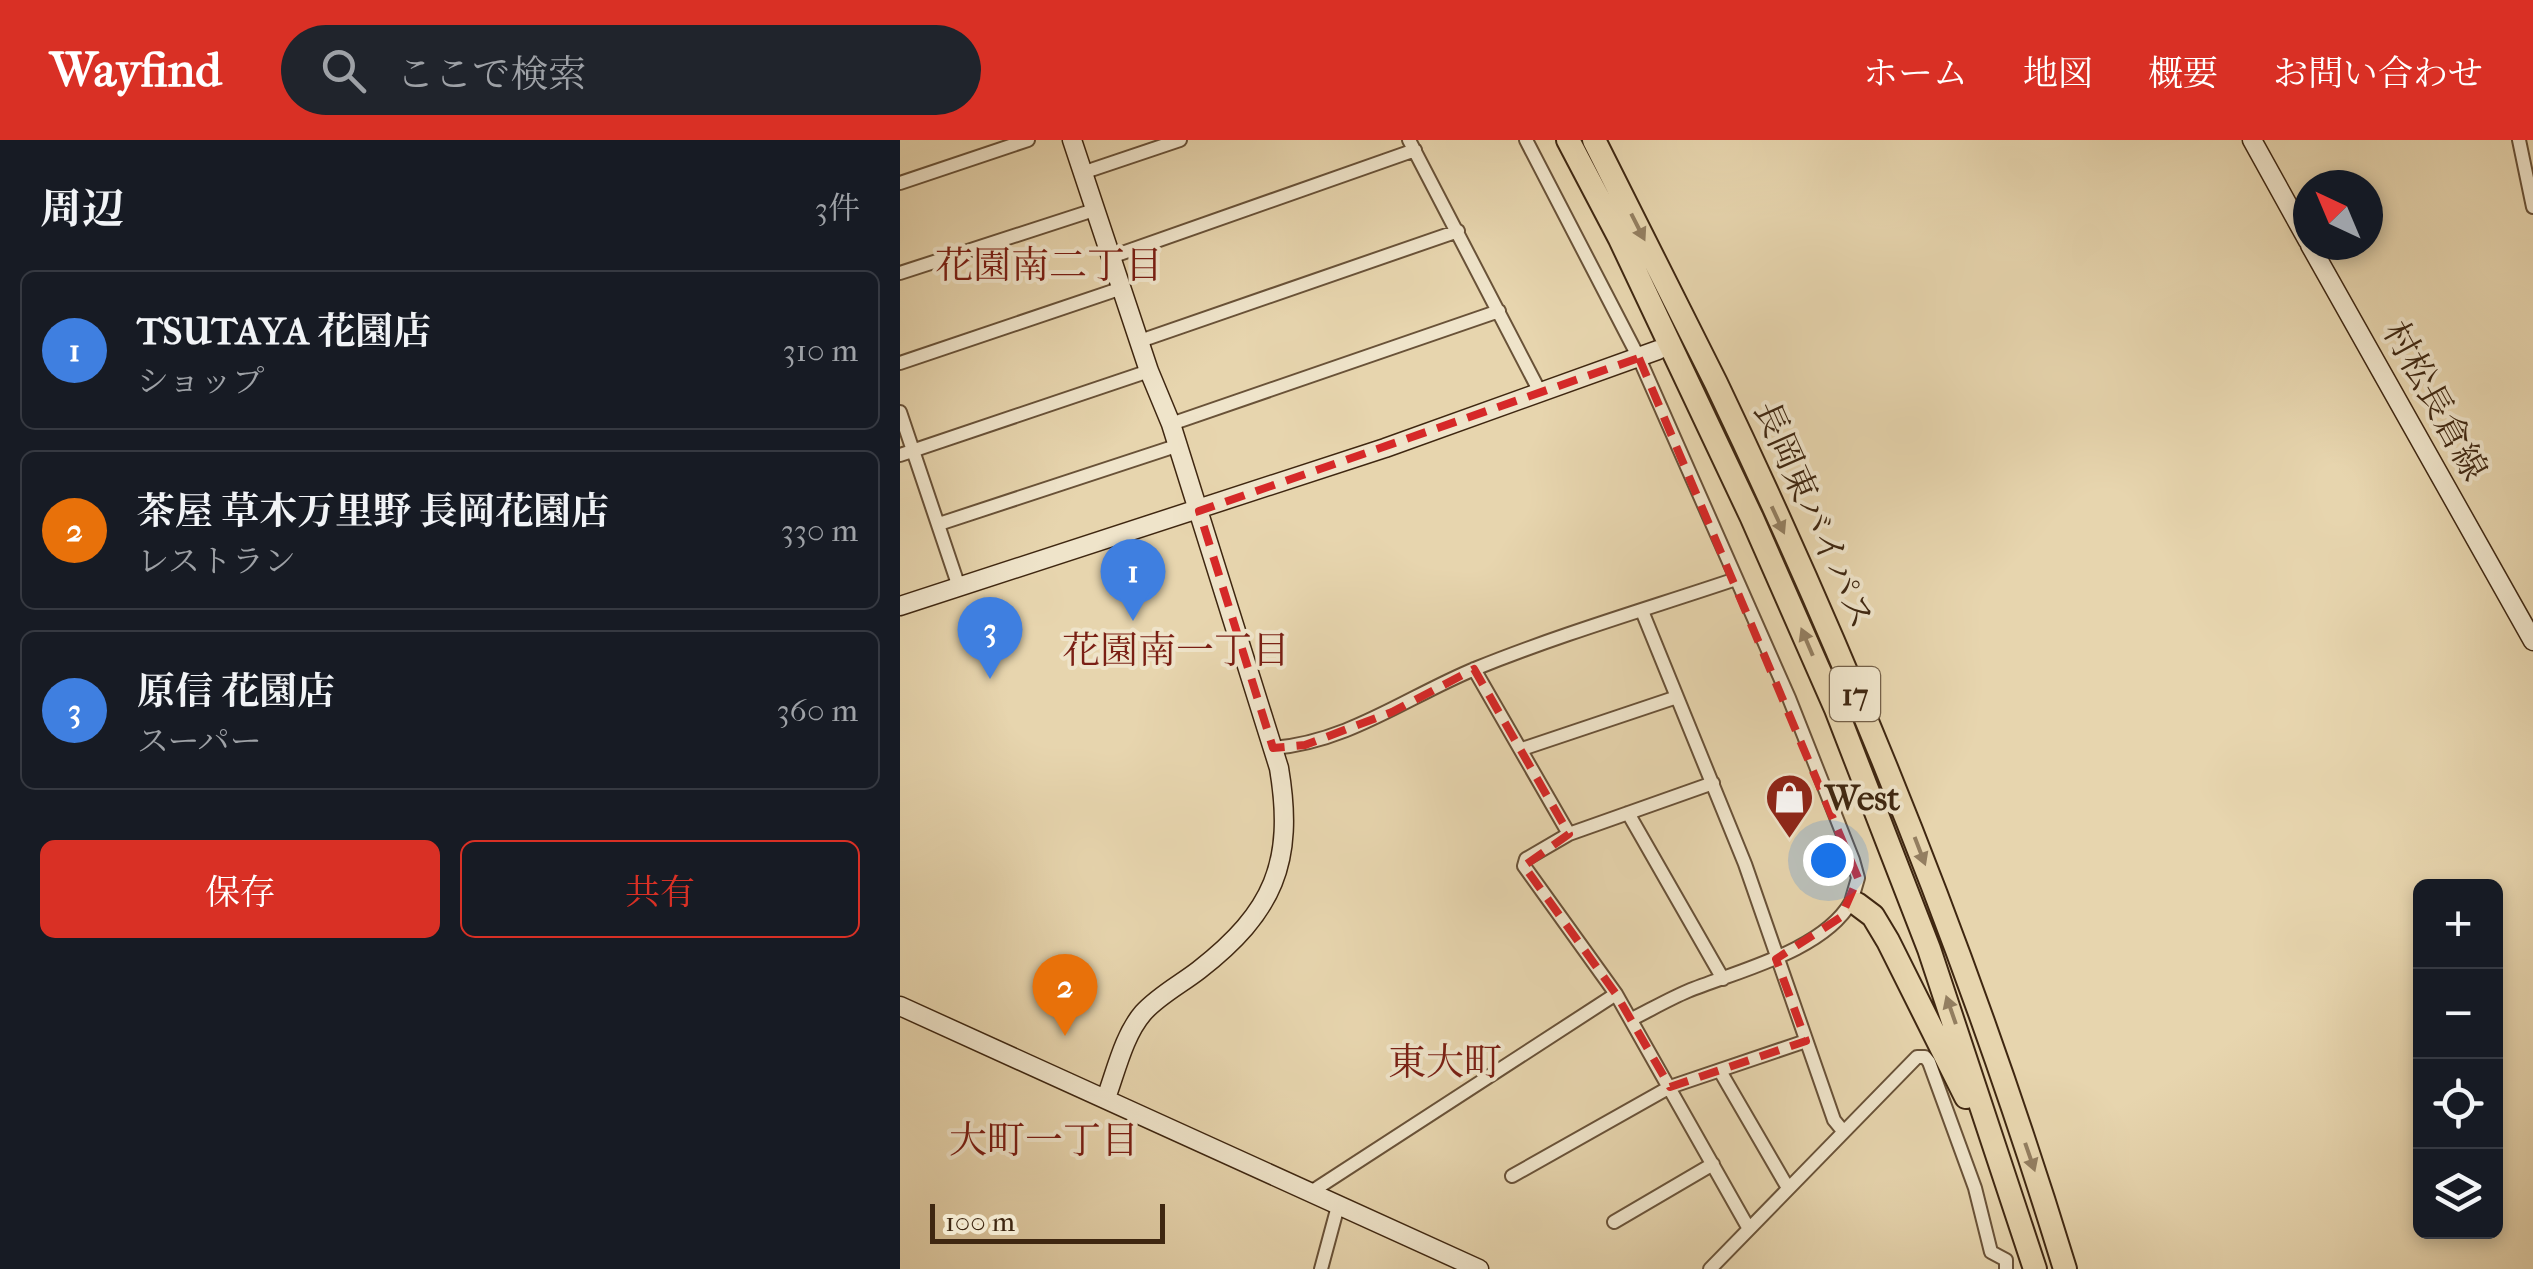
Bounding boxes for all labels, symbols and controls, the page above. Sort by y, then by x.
search box [281,25,981,115]
text: Wayfind [50,42,221,98]
icon: search [316,43,371,98]
text: ここで検索 [396,52,586,97]
text: ホーム [1863,53,1968,94]
text: 地図 [2023,53,2093,94]
text: 概要 [2148,53,2218,94]
text: お問い合わせ [2273,53,2483,94]
north arrow [2293,170,2383,260]
text: 周辺 [40,185,124,234]
text: 3件 [815,190,860,227]
one-way arrow [1629,212,1646,241]
district label: 花園南二丁目 [935,243,1163,288]
text: TSUTAYA 花園店 [137,309,431,354]
street label: 村松長倉線 [2375,315,2495,487]
text: 1 [69,332,80,369]
text: 310 m [783,332,858,369]
text: ショップ [137,363,264,400]
street label: 長岡東バイパス [1746,395,1882,635]
text: 茶屋 草木万里野 長岡花園店 [137,489,609,534]
one-way arrow [1770,506,1787,535]
text: 2 [66,512,83,549]
text: 330 m [781,512,858,549]
pin: 1 [1100,538,1166,621]
text: レストラン [137,543,296,580]
pin: 3 [958,596,1022,679]
one-way arrow [1799,627,1815,657]
district label: 花園南一丁目 [1062,628,1290,673]
road number: 17 [1830,667,1880,721]
text: 原信 花園店 [137,669,335,714]
text: 3 [68,692,81,729]
text: 360 m [776,692,858,729]
text: スーパー [137,723,262,760]
shop icon: West [1764,772,1816,840]
place label: West [1823,778,1900,819]
your location [1803,835,1854,886]
one-way arrow [1912,836,1928,866]
button: 保存 [40,840,440,938]
button: 共有 [460,840,860,938]
map controls [2413,879,2503,1239]
button: + [2413,879,2503,969]
pin: 2 [1032,954,1098,1036]
button: − [2413,969,2503,1059]
one-way arrow [1942,995,1957,1025]
district label: 東大町 [1388,1040,1502,1085]
button: locate [2413,1059,2503,1149]
district label: 大町一丁目 [949,1118,1139,1163]
one-way arrow [2023,1142,2038,1172]
button: layers [2413,1149,2503,1239]
scale bar [930,1199,1165,1244]
text: 100 m [945,1205,1015,1238]

